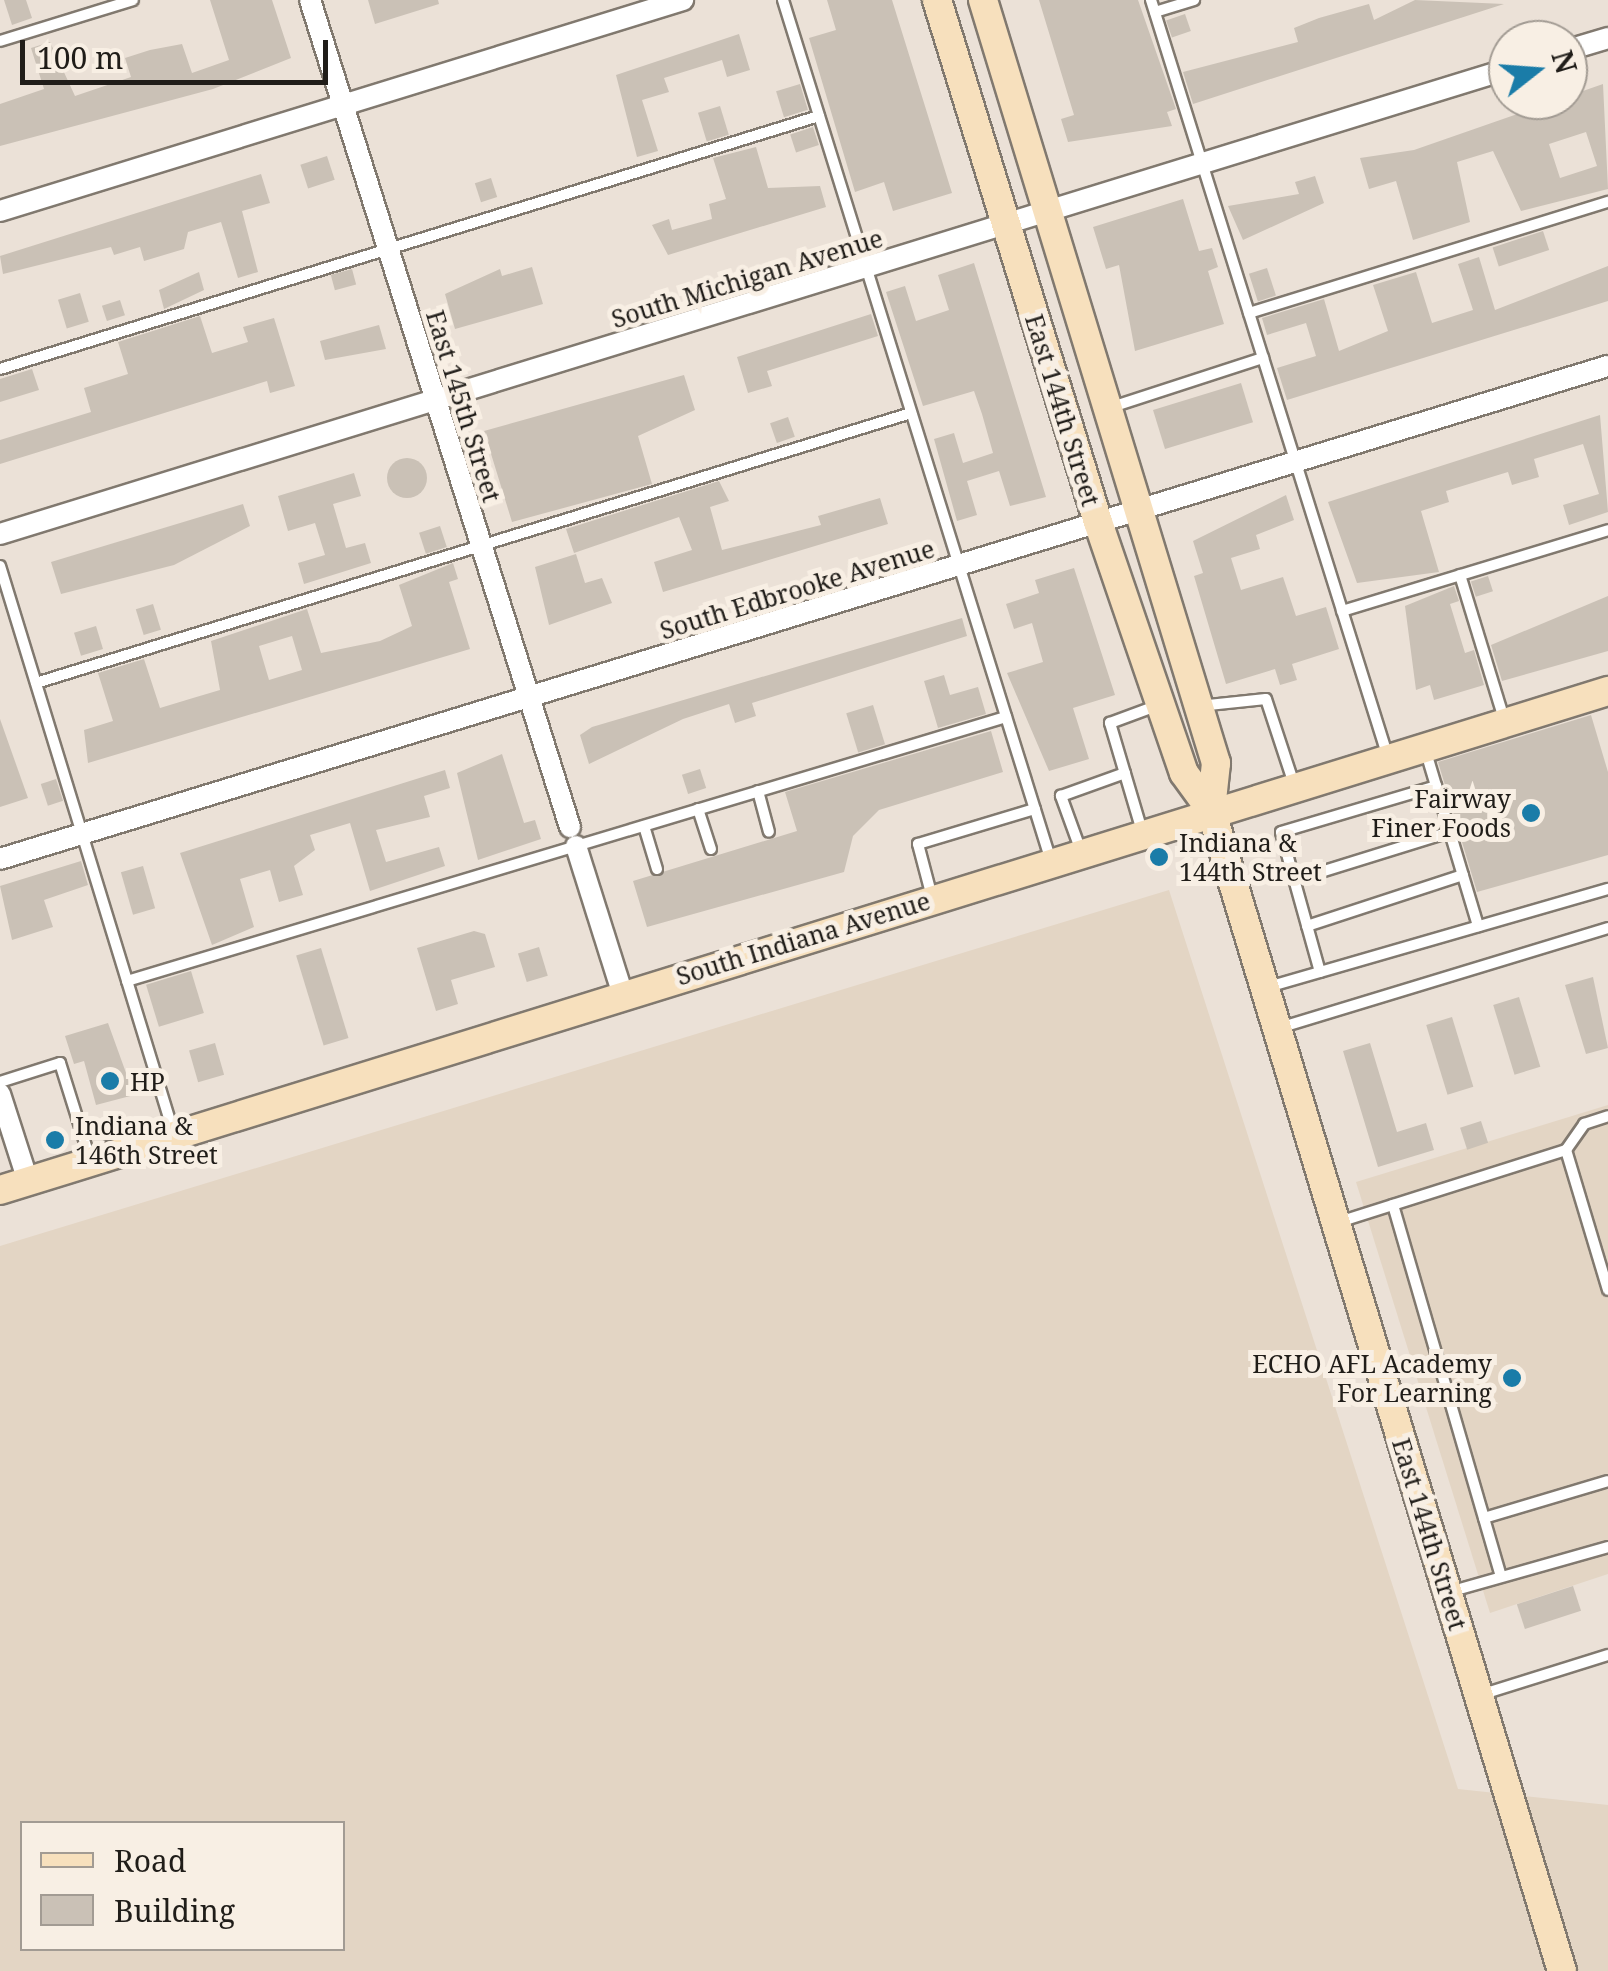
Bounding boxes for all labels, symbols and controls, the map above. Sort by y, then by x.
scale bar [25,20,332,82]
north arrow [1488,20,1588,120]
text: 100 m [37,37,123,78]
text: N [1543,46,1586,78]
street label: South Michigan Avenue [608,222,886,334]
street label: East 145th Street [421,306,507,506]
street label: East 144th Street [1020,310,1106,510]
street label: South Edbrooke Avenue [656,533,938,645]
place label: Fairway Finer Foods [1371,784,1511,843]
marker: Fairway Finer Foods [1520,802,1542,824]
place label: Indiana & 144th Street [1179,828,1322,887]
marker: Indiana & 144th Street [1148,846,1170,868]
street label: South Indiana Avenue [672,885,934,991]
place label: HP [130,1066,165,1096]
marker: HP [99,1070,121,1092]
place label: Indiana & 146th Street [75,1111,218,1170]
marker: Indiana & 146th Street [44,1129,66,1151]
place label: ECHO AFL Academy For Learning [1252,1349,1492,1408]
marker: ECHO AFL Academy For Learning [1501,1367,1523,1389]
street label: East 144th Street [1387,1434,1473,1634]
legend [20,1821,345,1951]
text: Road [114,1840,186,1881]
text: Building [114,1890,235,1931]

